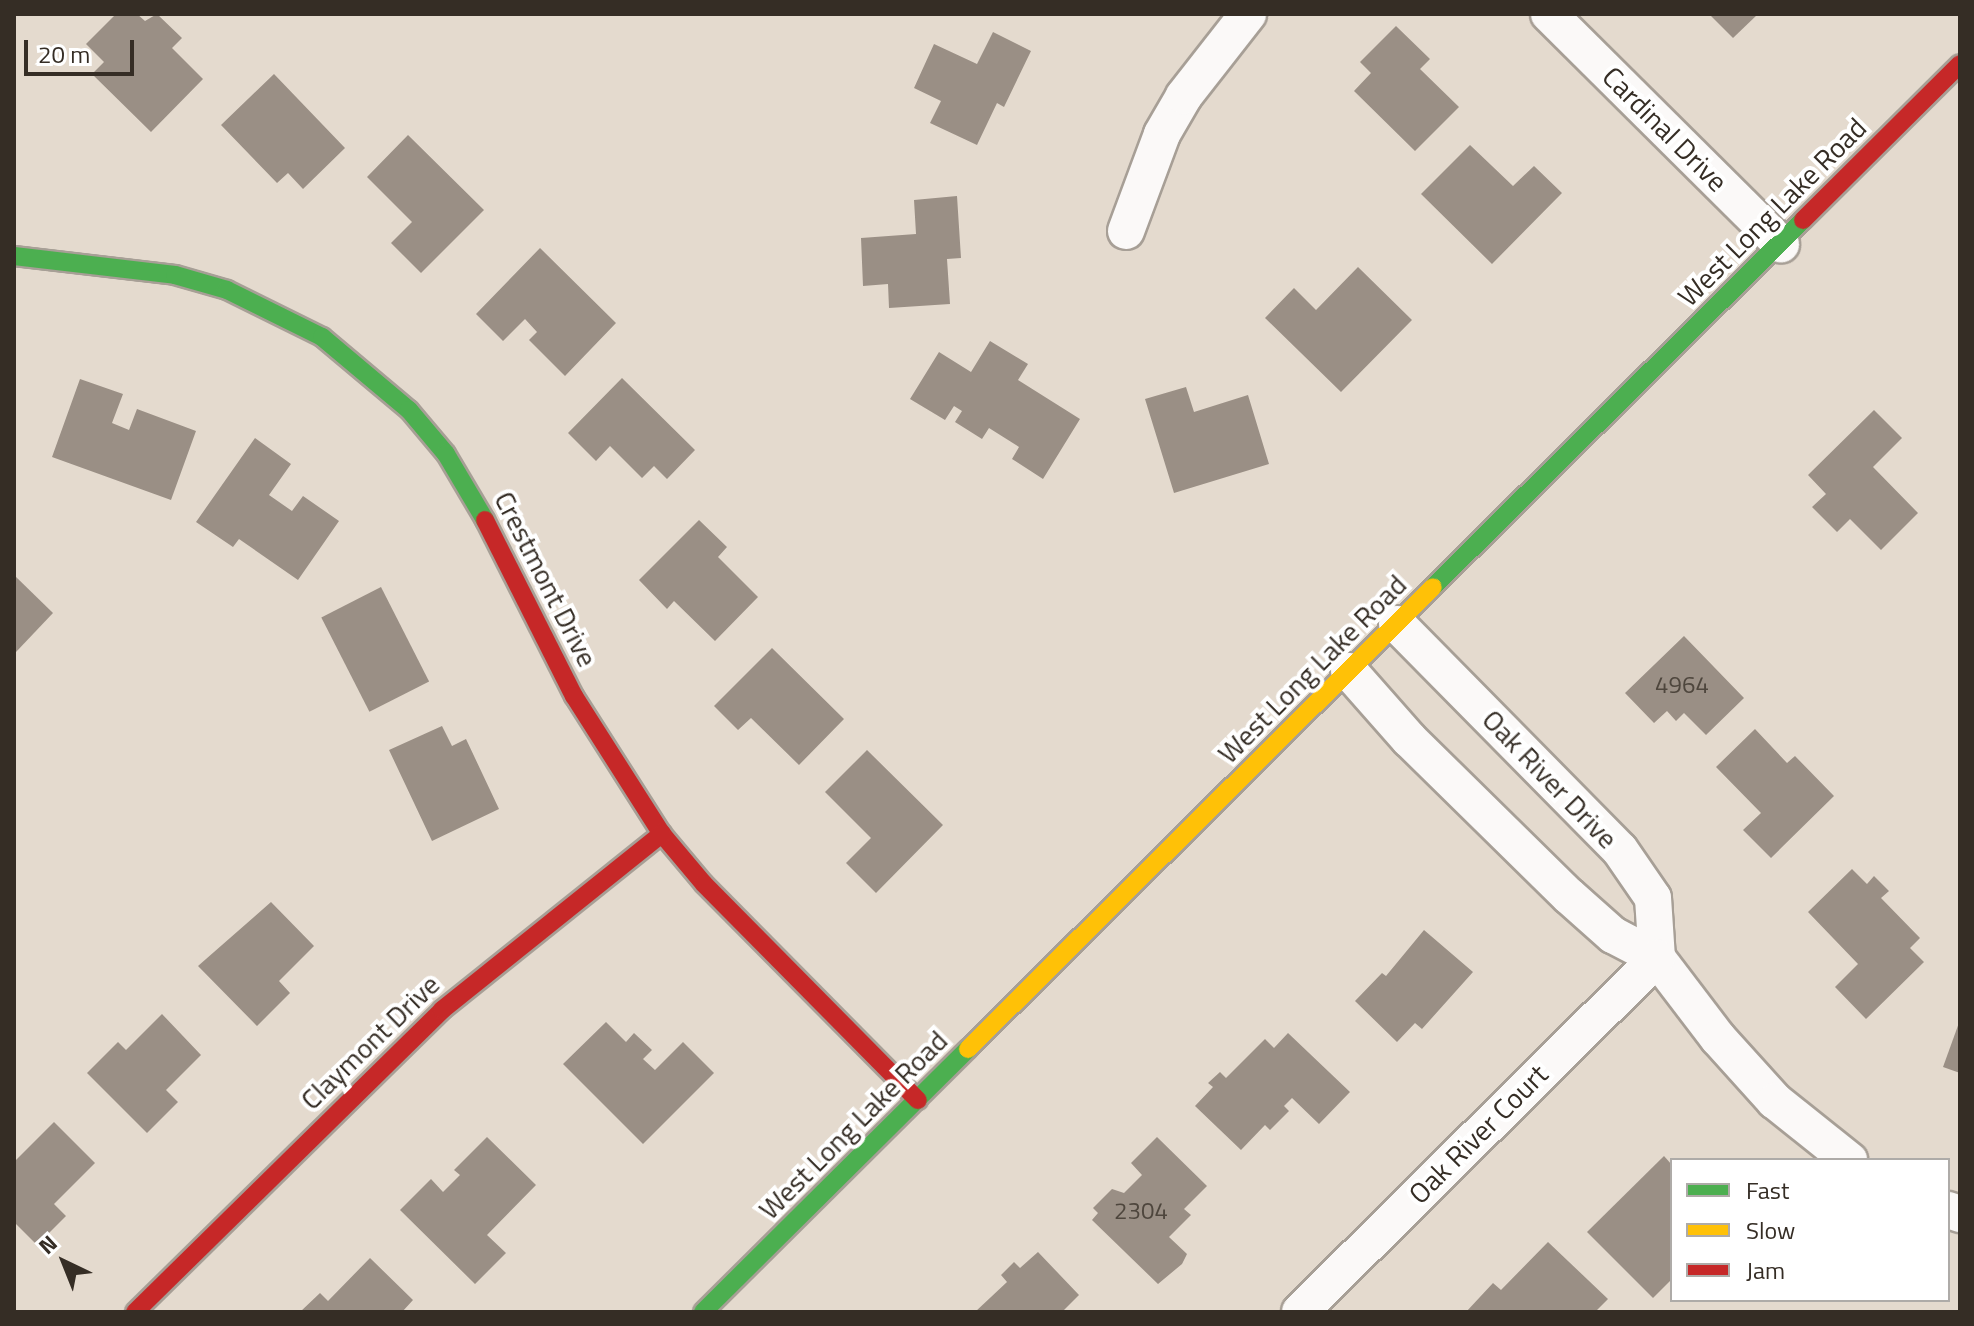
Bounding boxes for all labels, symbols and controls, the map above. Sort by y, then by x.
scale bar [28,24,138,74]
text: 20 m [38,36,90,72]
street label: Cardinal Drive [1596,60,1734,198]
street label: West Long Lake Road [1671,111,1873,313]
street label: Crestmont Drive [487,486,605,672]
street label: West Long Lake Road [1211,568,1413,770]
house number: 4964 [1655,671,1709,699]
street label: Oak River Drive [1475,703,1625,855]
street label: Claymont Drive [294,968,446,1116]
street label: West Long Lake Road [752,1024,954,1226]
street label: Oak River Court [1401,1057,1555,1211]
legend [1670,1158,1950,1302]
text: Fast [1746,1172,1789,1208]
house number: 2304 [1114,1197,1168,1225]
text: Slow [1746,1212,1795,1248]
north arrow [24,1222,104,1302]
text: N [30,1227,65,1262]
text: Jam [1746,1252,1785,1288]

